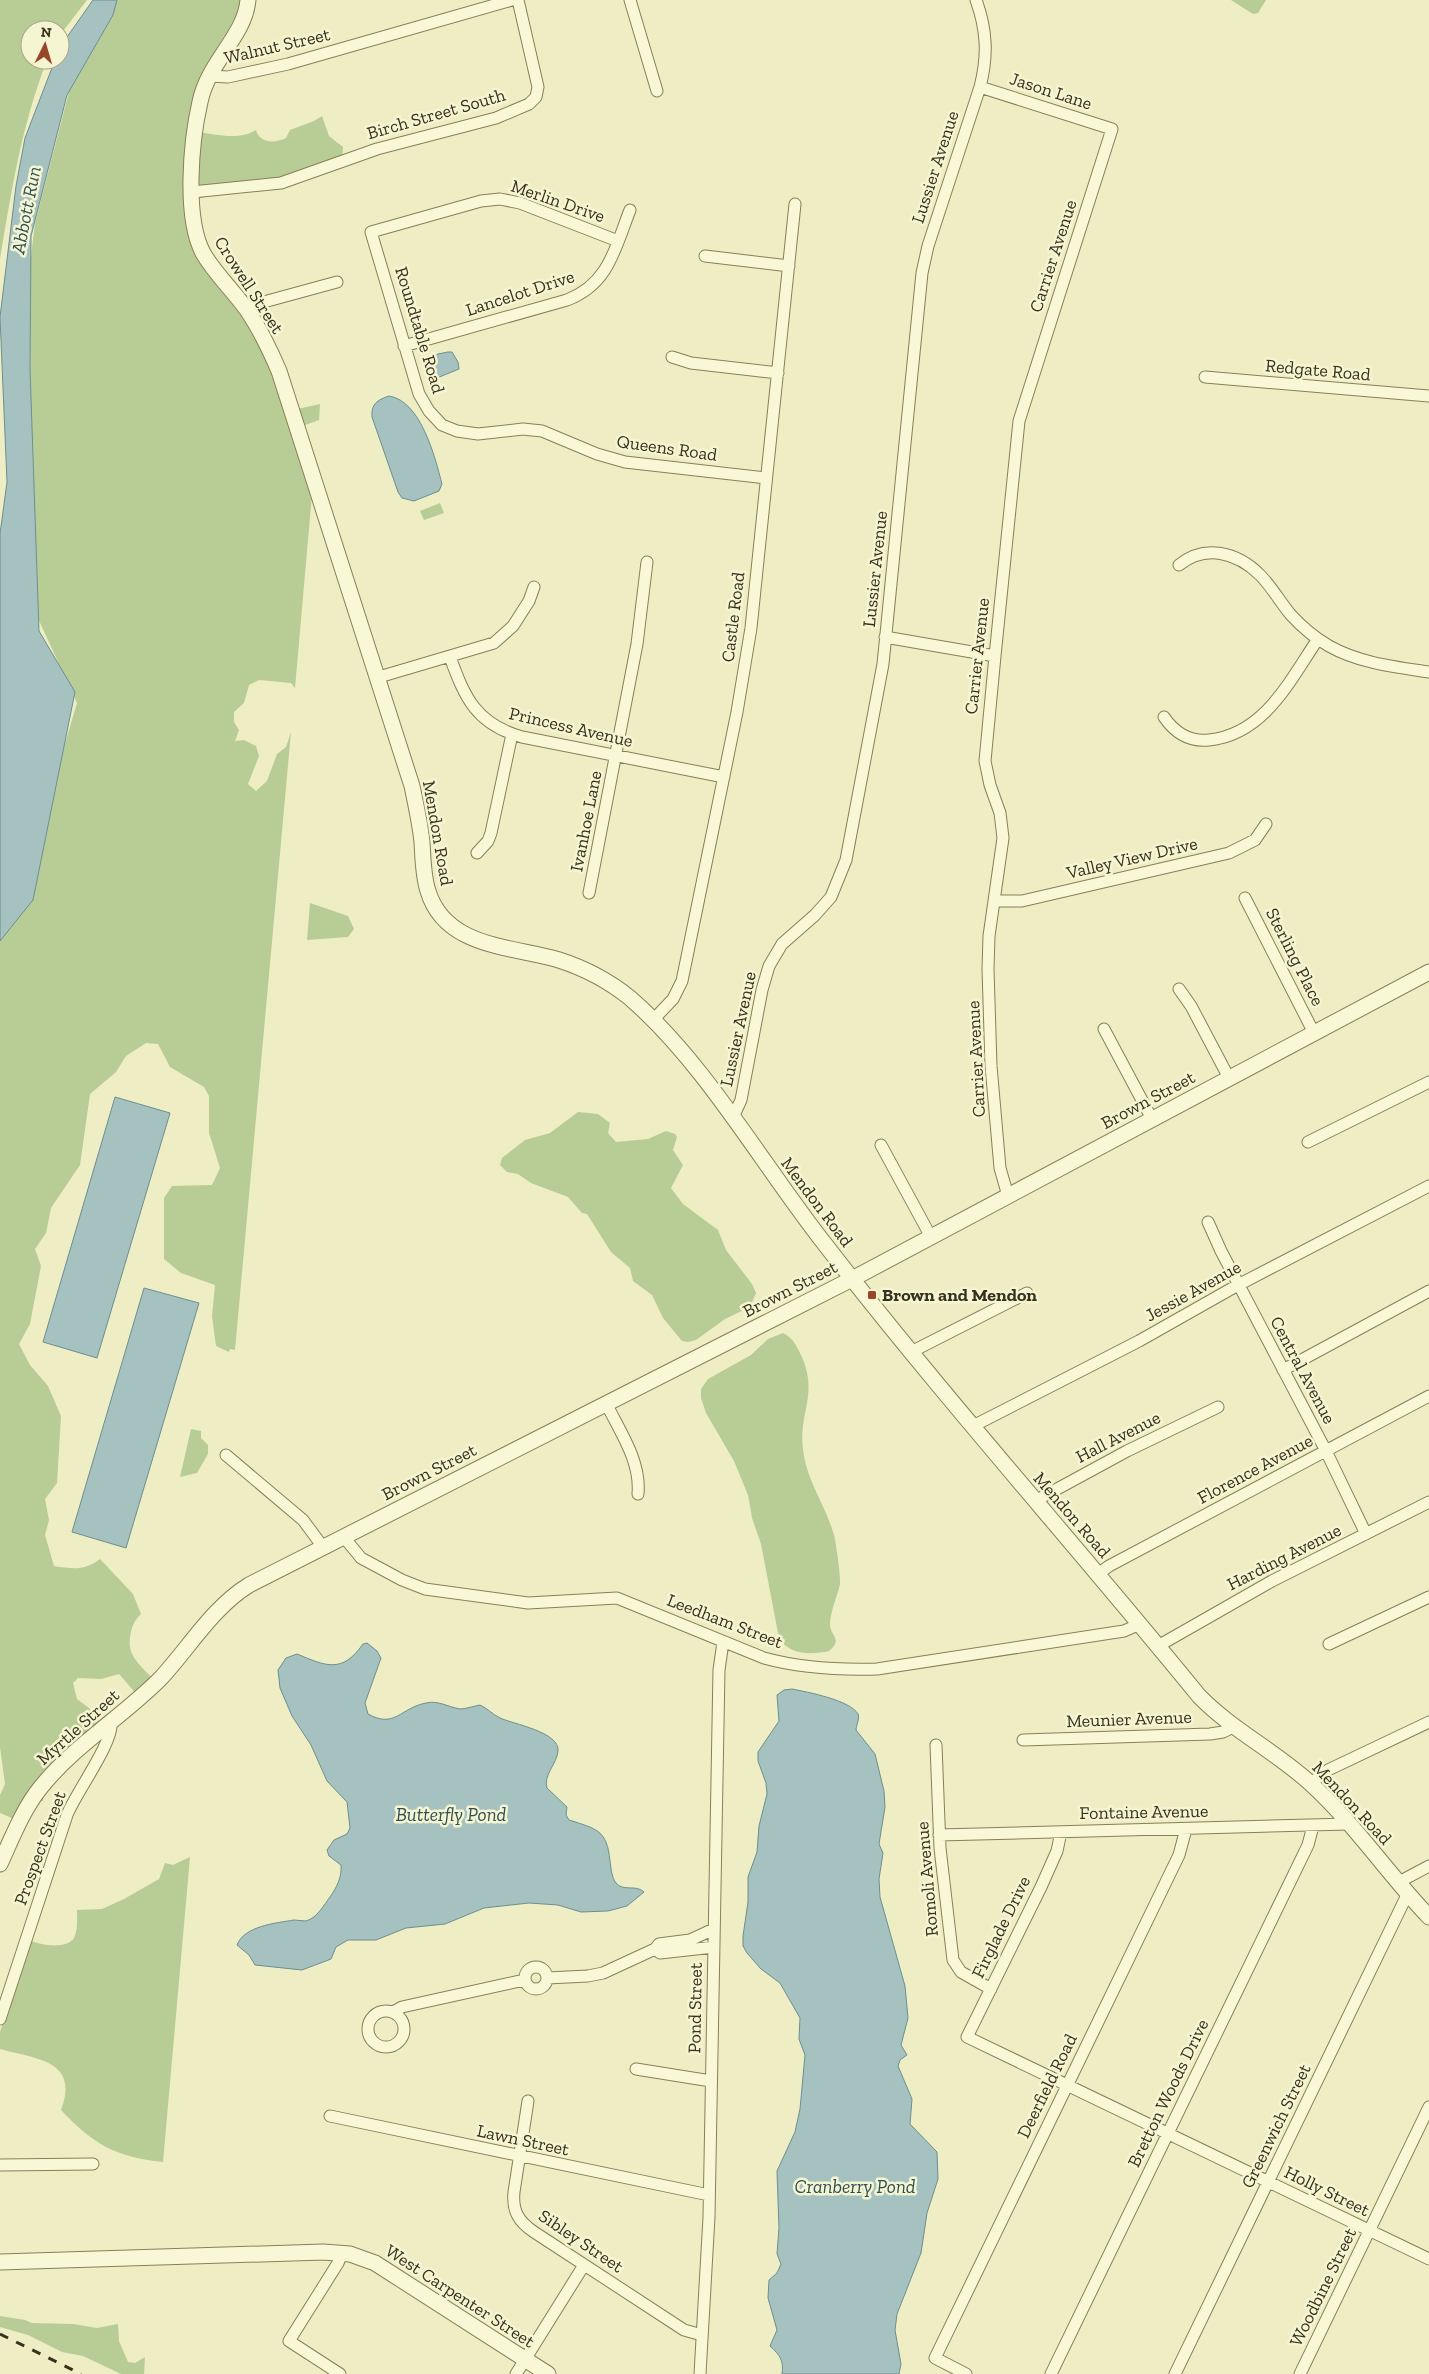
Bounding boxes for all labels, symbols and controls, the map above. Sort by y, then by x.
north arrow [20,20,70,70]
street label: Walnut Street [222,23,332,69]
text: N [40,24,52,42]
street label: Jason Lane [1007,67,1095,115]
street label: Birch Street South [364,84,508,144]
street label: Lussier Avenue [906,108,964,226]
water label: Abbott Run [6,164,46,257]
street label: Merlin Drive [508,175,608,227]
street label: Carrier Avenue [1024,197,1082,315]
street label: Crowell Street [209,232,289,338]
street label: Roundtable Road [390,264,450,396]
street label: Lancelot Drive [463,265,577,321]
street label: Redgate Road [1264,354,1372,386]
street label: Queens Road [615,430,719,466]
street label: Lussier Avenue [858,510,892,628]
street label: Castle Road [717,570,749,663]
street label: Carrier Avenue [960,597,994,715]
street label: Princess Avenue [507,702,635,752]
street label: Ivanhoe Lane [565,769,607,873]
street label: Mendon Road [418,779,458,887]
street label: Valley View Drive [1063,832,1200,884]
street label: Sterling Place [1261,904,1329,1010]
street label: Lussier Avenue [715,970,761,1088]
street label: Carrier Avenue [962,1000,990,1118]
street label: Brown Street [1097,1066,1199,1134]
street label: Mendon Road [776,1153,858,1251]
street label: Brown Street [739,1256,841,1322]
street label: Jessie Avenue [1141,1256,1245,1326]
place label: Brown and Mendon [882,1284,1037,1306]
marker: Brown and Mendon [866,1289,878,1301]
street label: Central Avenue [1265,1312,1341,1428]
street label: Hall Avenue [1072,1406,1164,1468]
street label: Florence Avenue [1193,1429,1317,1509]
street label: Brown Street [378,1439,480,1505]
street label: Mendon Road [1029,1468,1115,1562]
street label: Harding Avenue [1223,1519,1345,1595]
street label: Leedham Street [664,1589,786,1653]
street label: Myrtle Street [32,1684,124,1770]
street label: Meunier Avenue [1066,1706,1192,1732]
street label: Mendon Road [1308,1757,1396,1850]
street label: Prospect Street [9,1788,71,1908]
street label: Fontaine Avenue [1079,1800,1209,1824]
water label: Butterfly Pond [396,1803,507,1826]
street label: Romoli Avenue [911,1821,943,1937]
street label: Firglade Drive [967,1872,1035,1982]
street label: Pond Street [683,1962,707,2054]
street label: Bretton Woods Drive [1123,2015,1213,2171]
street label: Deerfield Road [1012,2030,1082,2142]
street label: Greenwich Street [1236,2060,1316,2192]
street label: Lawn Street [475,2119,571,2161]
street label: Holly Street [1281,2161,1373,2221]
water label: Cranberry Pond [794,2175,916,2198]
street label: Sibley Street [534,2205,628,2278]
street label: Woodbine Street [1285,2224,1361,2350]
street label: West Carpenter Street [381,2240,539,2353]

